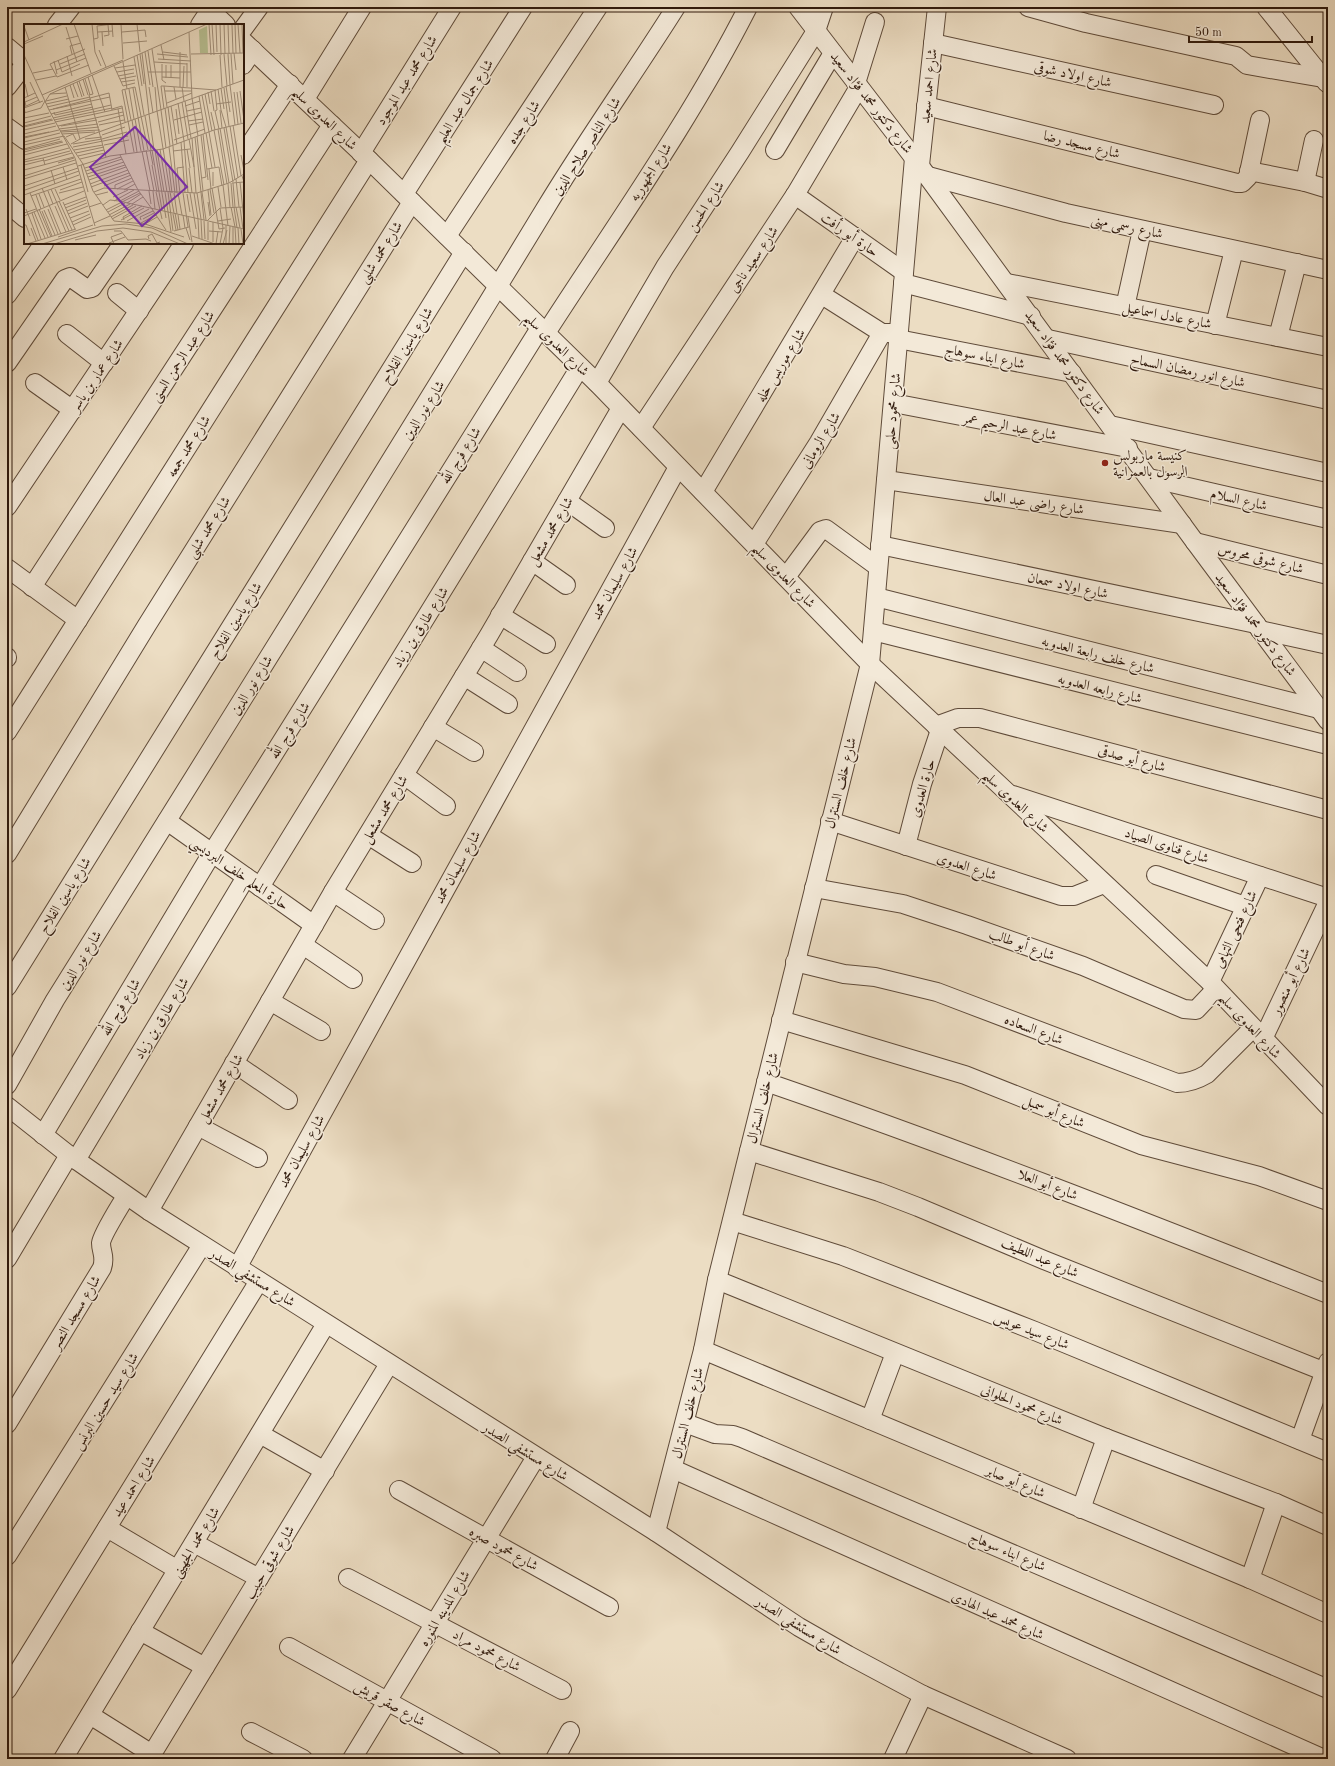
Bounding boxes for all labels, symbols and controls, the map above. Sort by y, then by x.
scale bar [1189,18,1312,44]
inset map [24,24,244,244]
text: 50 m [1195,26,1222,39]
street label: شارع محمد عبد الموجود [374,33,443,130]
street label: شارع احمد سعيد [918,48,944,125]
street label: شارع دكتور محمد فؤاد سعيد [824,49,915,159]
street label: شارع جمال عبد العليم [434,57,501,149]
street label: شارع اولاد شوقى [1032,60,1113,94]
street label: شارع العدوى سليم [285,84,359,157]
street label: شارع الناصر صلاح الدين [550,95,628,201]
street label: شارع جده [505,98,546,149]
street label: شارع مسجد رضا [1041,129,1121,165]
street label: شارع الجمهوريه [627,141,678,206]
street label: شارع الحسن [685,179,731,236]
street label: حارة أبو رأفت [818,207,883,260]
street label: شارع رسمى مهنى [1089,213,1164,245]
street label: شارع محمد شلبى [356,219,409,288]
street label: شارع سعيد ناجى [727,224,784,297]
street label: شارع عادل اسماعيل [1120,300,1213,335]
street label: شارع ياسين الفلاح [378,305,440,388]
street label: شارع عبد الرحمن السنى [147,308,221,407]
street label: شارع دكتور محمد فؤاد سعيد [1019,308,1107,420]
street label: شارع العدوى سليم [517,310,591,383]
street label: شارع موريس خله [754,327,812,407]
street label: شارع عمار بن ياسر [67,337,129,418]
street label: شارع ابناء سوهاج [943,342,1026,377]
street label: شارع انور رمضان السماح [1128,352,1246,395]
street label: شارع محمود حلمى [883,372,907,450]
street label: شارع نور الدين [400,378,451,445]
street label: شارع الرومانى [798,409,847,473]
street label: شارع عبد الرحيم عمر [959,410,1058,449]
street label: شارع محمد جمعه [164,413,217,482]
street label: شارع فرج الله [434,422,488,489]
place label: كنيسة ماربولس الرسول بالعمرانية [1113,449,1188,480]
marker: كنيسة ماربولس الرسول بالعمرانية [1100,458,1110,468]
street label: شارع السلام [1208,487,1268,518]
street label: شارع راضى عبد العال [982,489,1085,521]
street label: شارع محمد شلبى [184,494,237,563]
street label: شارع محمد مشعل [526,495,580,570]
street label: شارع العدوى سليم [745,541,818,615]
street label: شارع شوقى محروس [1216,542,1305,580]
street label: شارع سليمان محمد [589,545,644,624]
street label: شارع اولاد سمعان [1025,571,1109,605]
street label: شارع دكتور محمد فؤاد سعيد [1209,571,1298,681]
street label: شارع ياسين الفلاح [207,580,269,663]
street label: شارع طارق بن زياد [390,585,455,673]
street label: شارع خلف رابعة العدويه [1039,634,1156,680]
street label: شارع نور الدين [228,653,279,720]
street label: شارع رابعه العدويه [1055,672,1143,710]
street label: شارع فرج الله [263,697,317,764]
street label: شارع خلف السنترال [823,736,863,831]
street label: شارع أبو صدقى [1095,739,1168,779]
street label: حارة العدوى [908,758,939,819]
street label: شارع العدوى سليم [976,768,1051,840]
street label: شارع محمد مشعل [359,773,414,848]
street label: شارع قناوى الصياد [1122,826,1211,870]
street label: شارع سليمان محمد [432,829,487,908]
street label: حارة المعلم خلف البرديسي [184,835,291,919]
street label: شارع العدوى [934,851,998,887]
street label: شارع ياسين الفلاح [36,855,98,938]
street label: شارع فتحى التهامى [1212,889,1264,972]
street label: شارع أبو طالب [986,923,1058,967]
street label: شارع نور الدين [57,928,108,995]
street label: شارع أبو منصور [1264,944,1317,1021]
street label: شارع فرج الله [94,974,148,1041]
street label: شارع طارق بن زياد [132,975,195,1064]
street label: شارع العدوى سليم [1211,990,1283,1065]
street label: شارع السعاده [1001,1012,1065,1051]
street label: شارع خلف السنترال [745,1051,785,1146]
street label: شارع محمد مشعل [196,1052,250,1127]
street label: شارع أبو سمبل [1019,1090,1088,1134]
street label: شارع سليمان محمد [276,1113,331,1192]
street label: شارع أبو العلا [1014,1163,1081,1207]
street label: شارع عبد اللطيف [997,1235,1080,1284]
street label: شارع مستشفي الصدر [203,1245,297,1315]
street label: شارع مسجد النصر [47,1273,107,1356]
street label: شارع سيد عويس [991,1310,1071,1356]
street label: شارع سيد حسين البرنس [70,1351,145,1455]
street label: شارع خلف السنترال [670,1366,710,1461]
street label: شارع محمود الحلوانى [977,1382,1064,1431]
street label: شارع مستشفي الصدر [476,1419,570,1489]
street label: شارع احمد عيد [110,1454,161,1521]
street label: شارع أبو صابر [981,1459,1049,1504]
street label: شارع محمد الجهينى [169,1505,226,1582]
street label: شارع شوقى حبيب [242,1523,301,1604]
street label: شارع محمود صبره [465,1524,540,1577]
street label: شارع ابناء سوهاج [966,1530,1048,1579]
street label: شارع المدينه المنوره [417,1568,476,1651]
street label: شارع محمد عبد الهادى [948,1589,1046,1646]
street label: شارع مستشفي الصدر [749,1593,843,1663]
street label: شارع محمود مراد [449,1627,523,1678]
street label: شارع صقر قريش [350,1679,427,1733]

